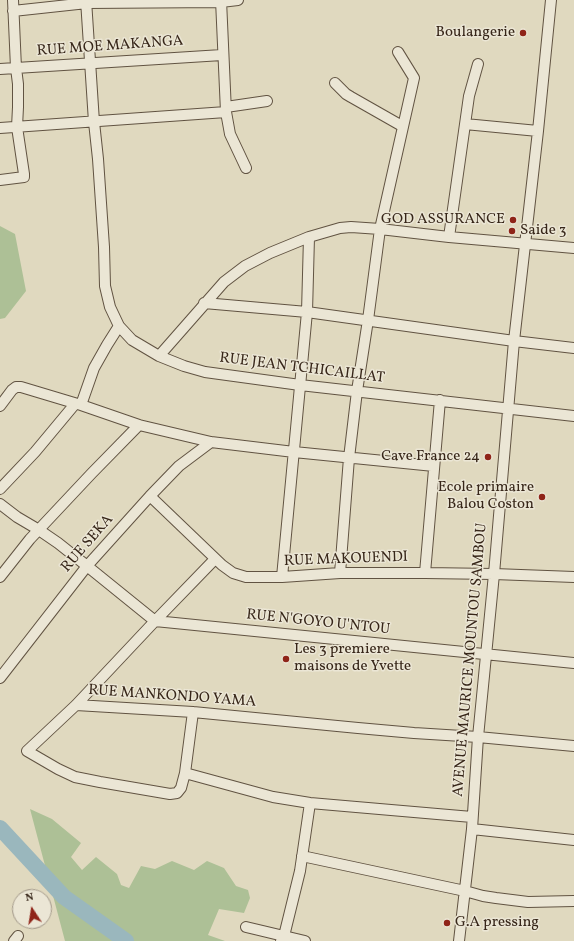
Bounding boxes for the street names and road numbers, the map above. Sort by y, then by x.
street label: RUE MOE MAKANGA [36,33,184,61]
street label: RUE JEAN TCHICAILLAT [218,350,386,388]
street label: RUE SEKA [58,512,118,576]
street label: AVENUE MAURICE MOUNTOU SAMBOU [450,523,492,797]
street label: RUE MAKOUENDI [284,549,408,571]
street label: RUE N'GOYO U'NTOU [245,606,391,640]
street label: RUE MANKONDO YAMA [87,682,257,712]

